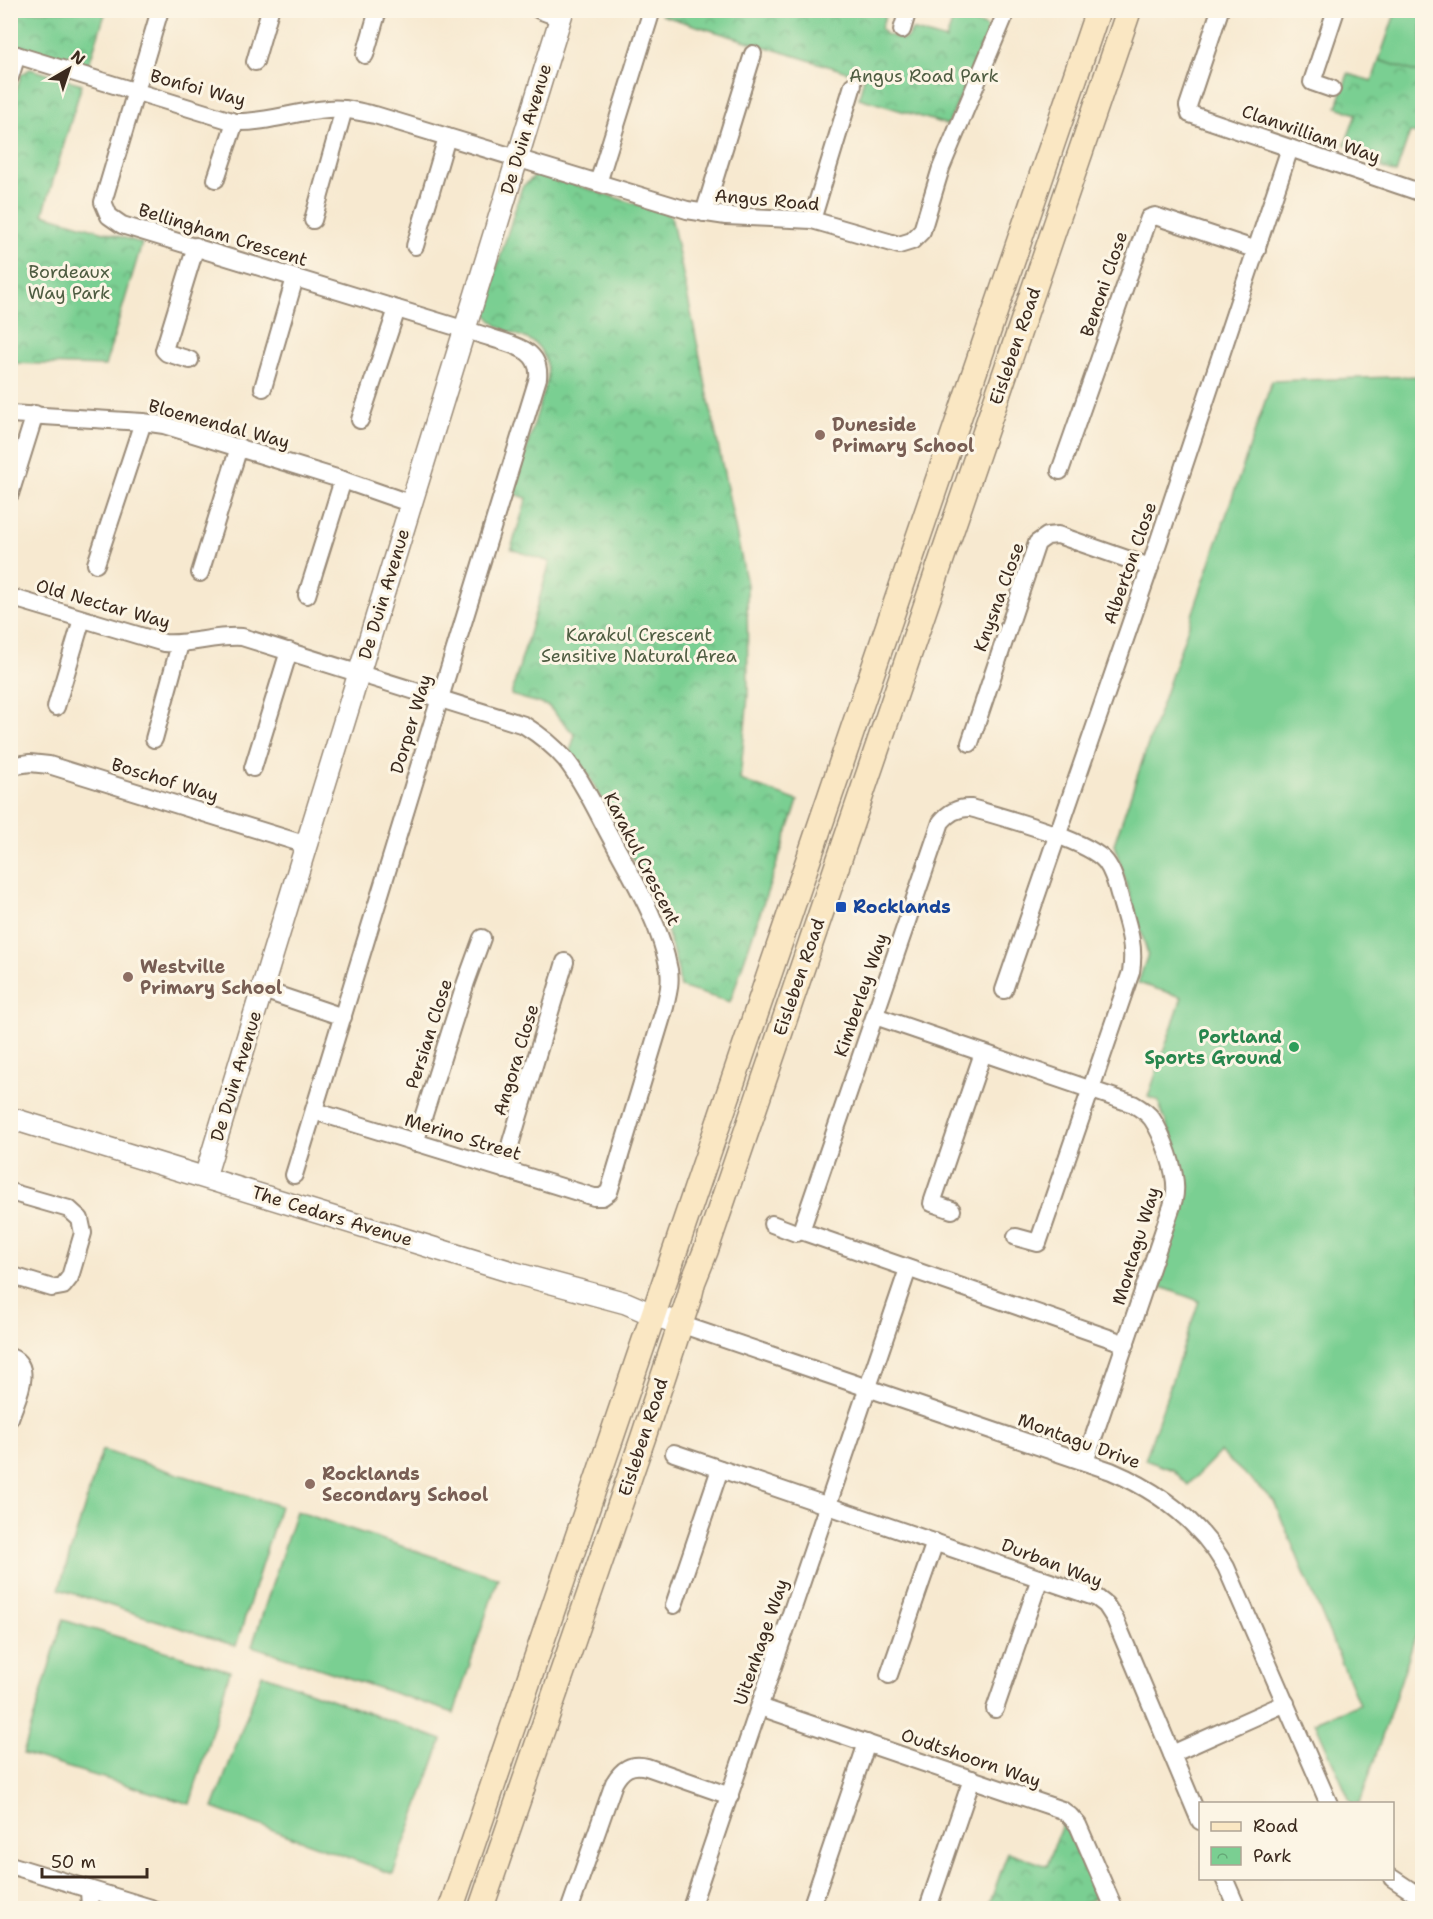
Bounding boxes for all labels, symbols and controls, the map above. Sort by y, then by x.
north arrow [39,39,99,99]
text: N [67,46,90,70]
street label: De Duin Avenue [495,61,557,197]
street label: Bonfoi Way [148,64,248,112]
park label: Angus Road Park [849,64,999,88]
street label: Clanwilliam Way [1239,99,1383,169]
street label: Angus Road [714,183,820,217]
street label: Bellingham Crescent [135,198,311,272]
street label: Benoni Close [1075,228,1133,340]
park label: Bordeaux Way Park [28,260,110,305]
street label: Eisleben Road [984,284,1046,408]
street label: Bloemendal Way [146,394,292,454]
place label: Duneside Primary School [832,413,974,458]
marker: Duneside Primary School [813,428,827,442]
street label: Alberton Close [1098,499,1162,627]
street label: De Duin Avenue [353,526,415,662]
street label: Knysna Close [968,539,1030,655]
street label: Old Nectar Way [33,573,173,635]
park label: Karakul Crescent Sensitive Natural Area [541,623,737,668]
street label: Dorper Way [384,671,438,777]
street label: Boschof Way [108,752,222,808]
street label: Karakul Crescent [598,788,686,930]
place label: Rocklands [853,895,951,919]
marker: Rocklands [834,900,848,914]
street label: Eisleben Road [768,915,830,1039]
street label: Kimberley Way [829,930,893,1060]
place label: Westville Primary School [140,955,282,1000]
marker: Westville Primary School [121,970,135,984]
street label: Persian Close [400,976,458,1092]
street label: Angora Close [488,1001,544,1119]
street label: De Duin Avenue [205,1008,267,1144]
place label: Portland Sports Ground [1144,1025,1282,1070]
marker: Portland Sports Ground [1287,1040,1301,1054]
street label: Merino Street [402,1108,524,1166]
street label: The Cedars Avenue [249,1180,415,1252]
street label: Montagu Way [1107,1184,1165,1308]
street label: Eisleben Road [613,1375,673,1499]
street label: Montagu Drive [1014,1408,1144,1474]
place label: Rocklands Secondary School [322,1462,488,1507]
marker: Rocklands Secondary School [303,1477,317,1491]
street label: Durban Way [998,1533,1106,1593]
street label: Uitenhage Way [728,1576,794,1708]
street label: Oudtshoorn Way [898,1723,1044,1793]
legend [1199,1802,1394,1880]
text: Road [1253,1814,1298,1838]
scale bar [42,1841,147,1879]
text: Park [1253,1844,1292,1868]
text: 50 m [51,1850,96,1874]

